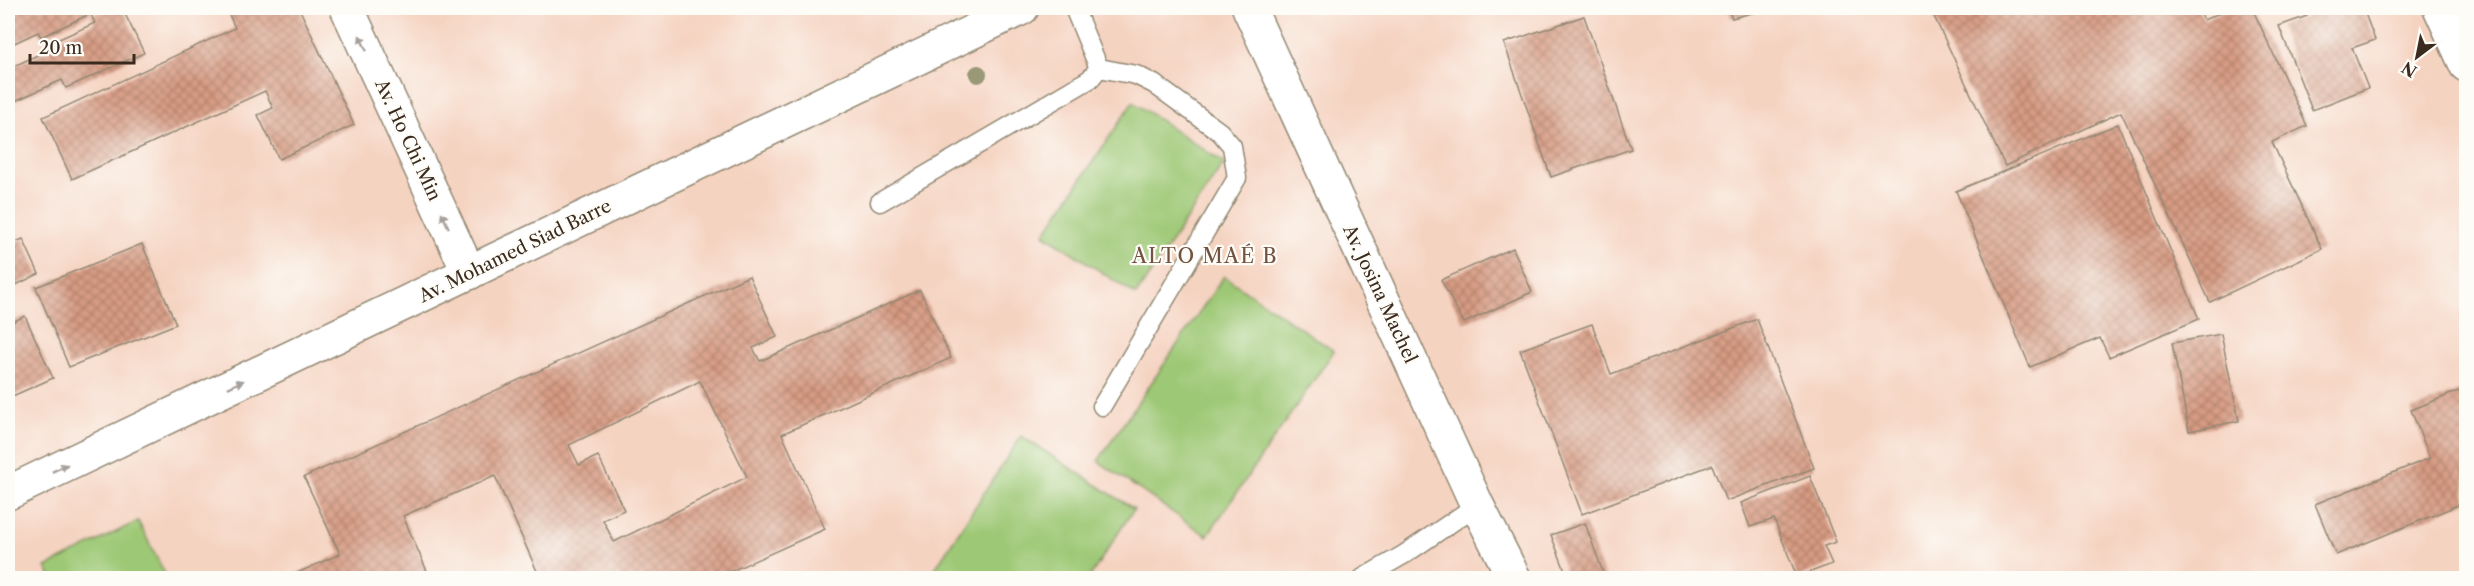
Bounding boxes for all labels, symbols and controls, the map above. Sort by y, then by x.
scale bar [30,27,134,65]
north arrow [2387,27,2447,87]
one-way arrow [358,34,367,52]
text: 20 m [39,37,83,59]
text: N [2398,58,2420,82]
street label: Av. Ho Chi Min [370,75,446,204]
street label: Av. Mohamed Siad Barre [414,195,615,308]
one-way arrow [440,212,449,229]
street label: Av. Josina Machel [1338,220,1422,367]
district label: ALTO MAÉ B [1131,243,1278,268]
one-way arrow [228,380,245,389]
one-way arrow [52,464,69,473]

